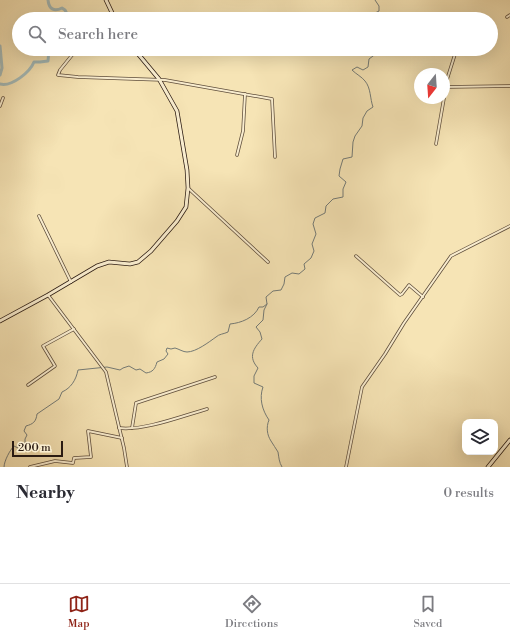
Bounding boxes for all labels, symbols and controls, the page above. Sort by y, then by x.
search box [12,12,498,56]
icon: search [26,23,48,45]
text: Search here [58,25,138,44]
north arrow [414,68,450,104]
map controls [462,419,498,455]
button: layers [462,419,498,455]
scale bar [12,439,63,458]
text: 200 m [18,441,51,455]
text: Nearby [16,482,75,504]
text: 0 results [443,485,494,501]
tab: Map [68,593,90,631]
tab: Directions [225,593,278,631]
tab: Saved [413,593,442,631]

